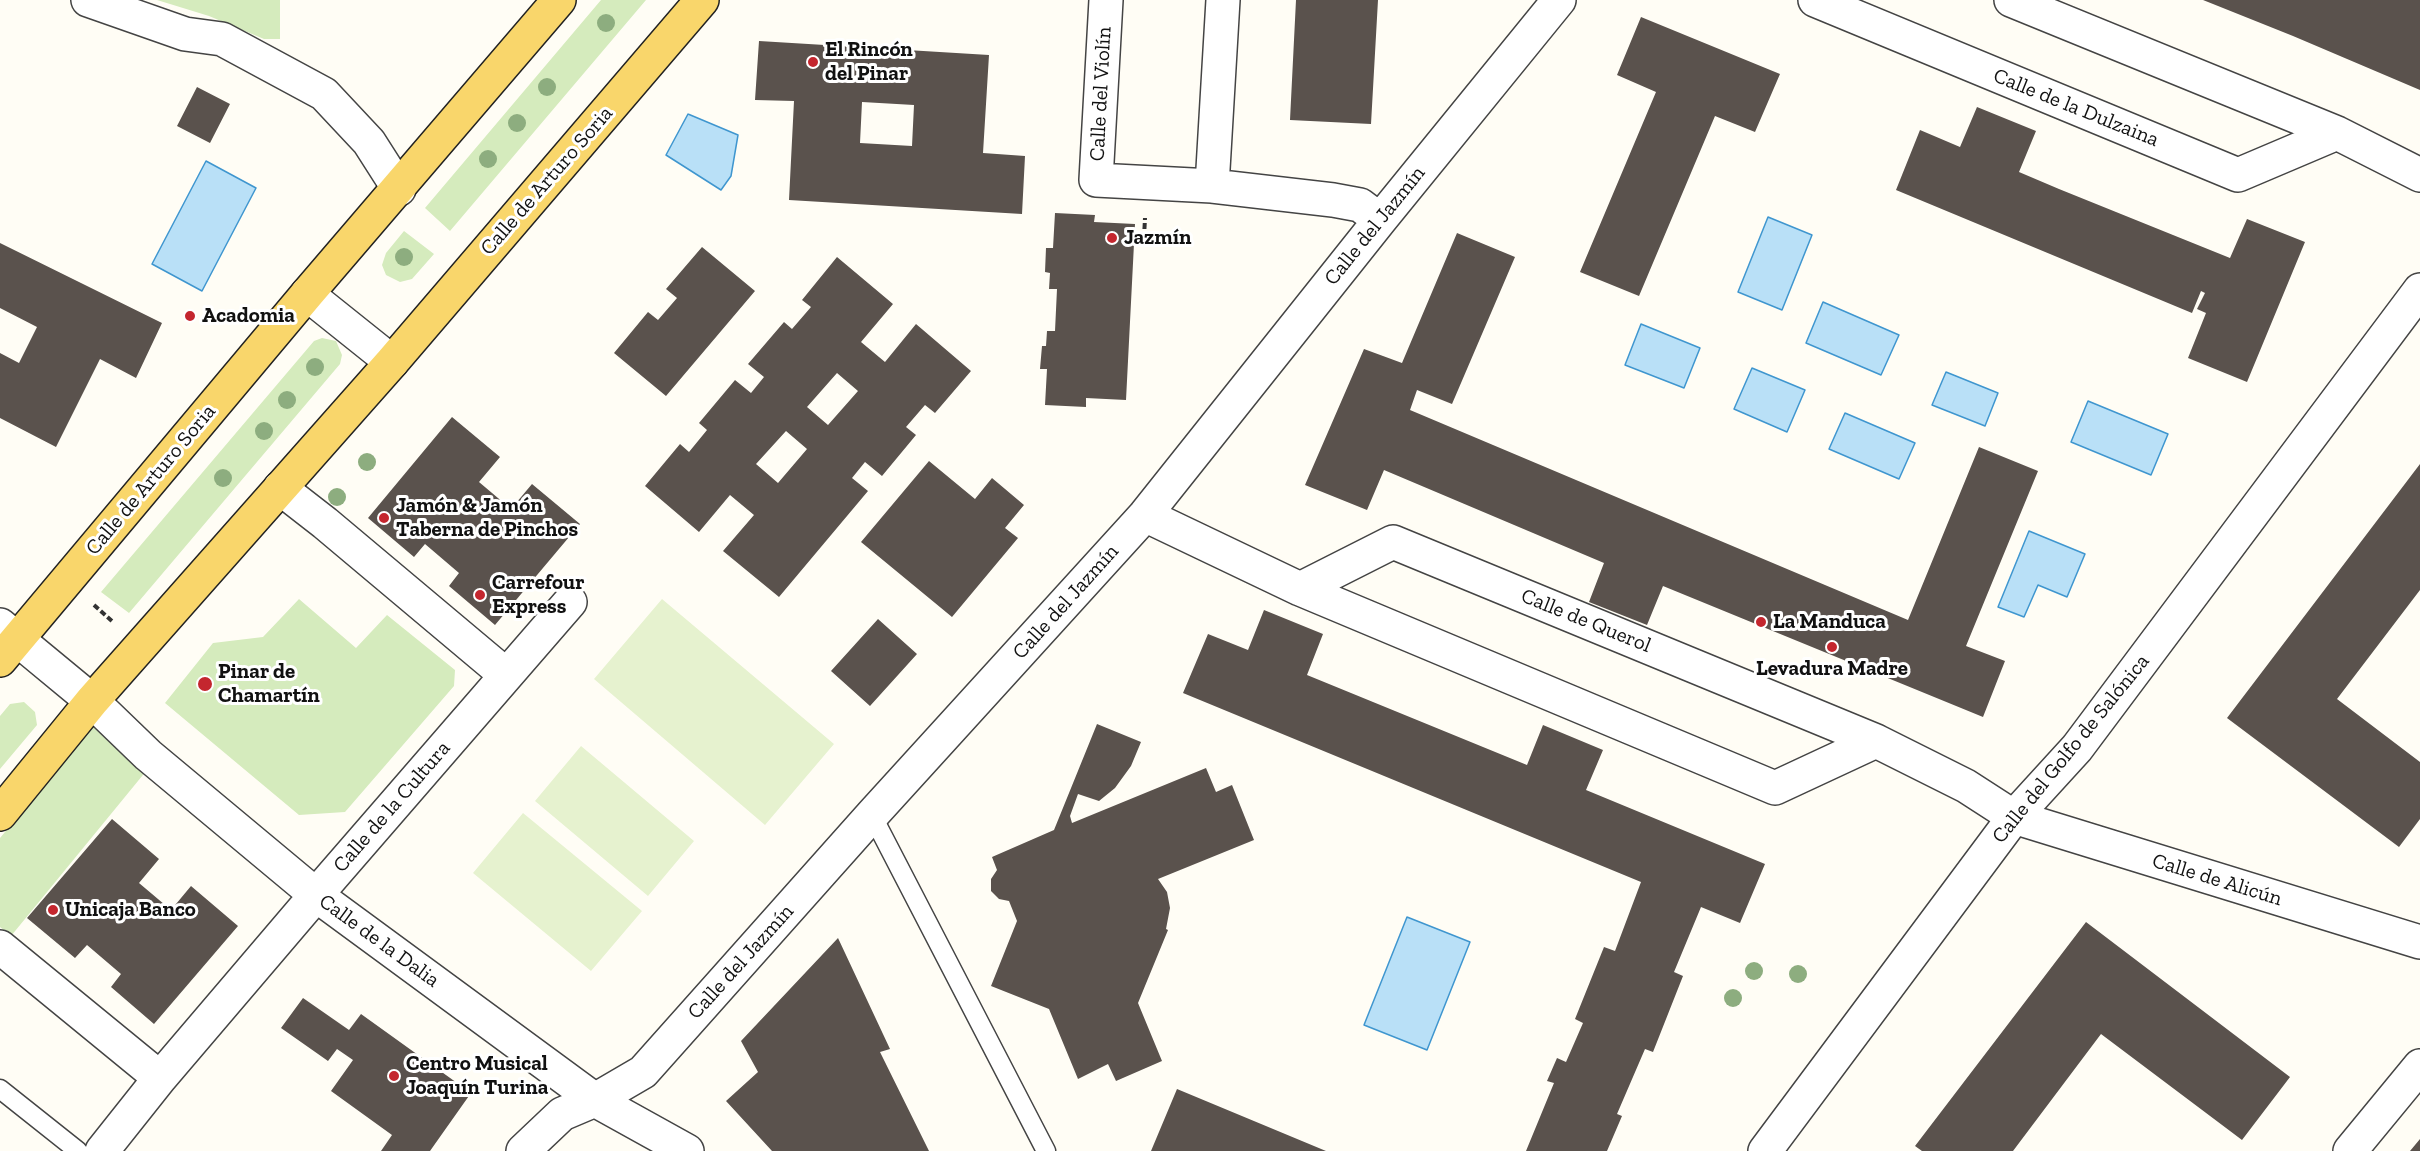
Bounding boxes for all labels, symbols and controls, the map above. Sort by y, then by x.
street label: Calle del Violín [1085,26,1117,162]
place label: El Rincón del Pinar [825,37,913,87]
marker: El Rincón del Pinar [806,55,820,69]
street label: Calle de la Dulzaina [1990,63,2162,153]
street label: Calle de Arturo Soria [476,101,618,261]
street label: Calle del Jazmín [1319,161,1431,291]
place label: Jazmín [1124,225,1191,251]
marker: Jazmín [1105,231,1119,245]
place label: Acadomia [202,303,295,329]
marker: Acadomia [183,309,197,323]
street label: Calle de Arturo Soria [81,400,221,560]
place label: Jamón & Jamón Taberna de Pinchos [396,493,578,543]
marker: Jamón & Jamón Taberna de Pinchos [377,511,391,525]
street label: Calle del Jazmín [1008,539,1124,665]
place label: Carrefour Express [492,570,584,620]
street label: Calle de Querol [1517,583,1655,659]
marker: Carrefour Express [473,588,487,602]
place label: La Manduca [1773,609,1886,635]
marker: La Manduca [1754,615,1768,629]
marker: Levadura Madre [1825,640,1839,654]
street label: Calle del Golfo de Salónica [1987,649,2155,849]
place label: Levadura Madre [1756,656,1908,682]
place label: Pinar de Chamartín [218,659,320,709]
marker: Pinar de Chamartín [196,675,214,693]
street label: Calle de la Cultura [328,736,456,878]
street label: Calle de Alicún [2149,848,2285,912]
street label: Calle de la Dalia [314,889,444,993]
place label: Unicaja Banco [65,897,196,923]
street label: Calle del Jazmín [683,899,799,1025]
marker: Unicaja Banco [46,903,60,917]
place label: Centro Musical Joaquín Turina [406,1051,548,1101]
marker: Centro Musical Joaquín Turina [387,1069,401,1083]

